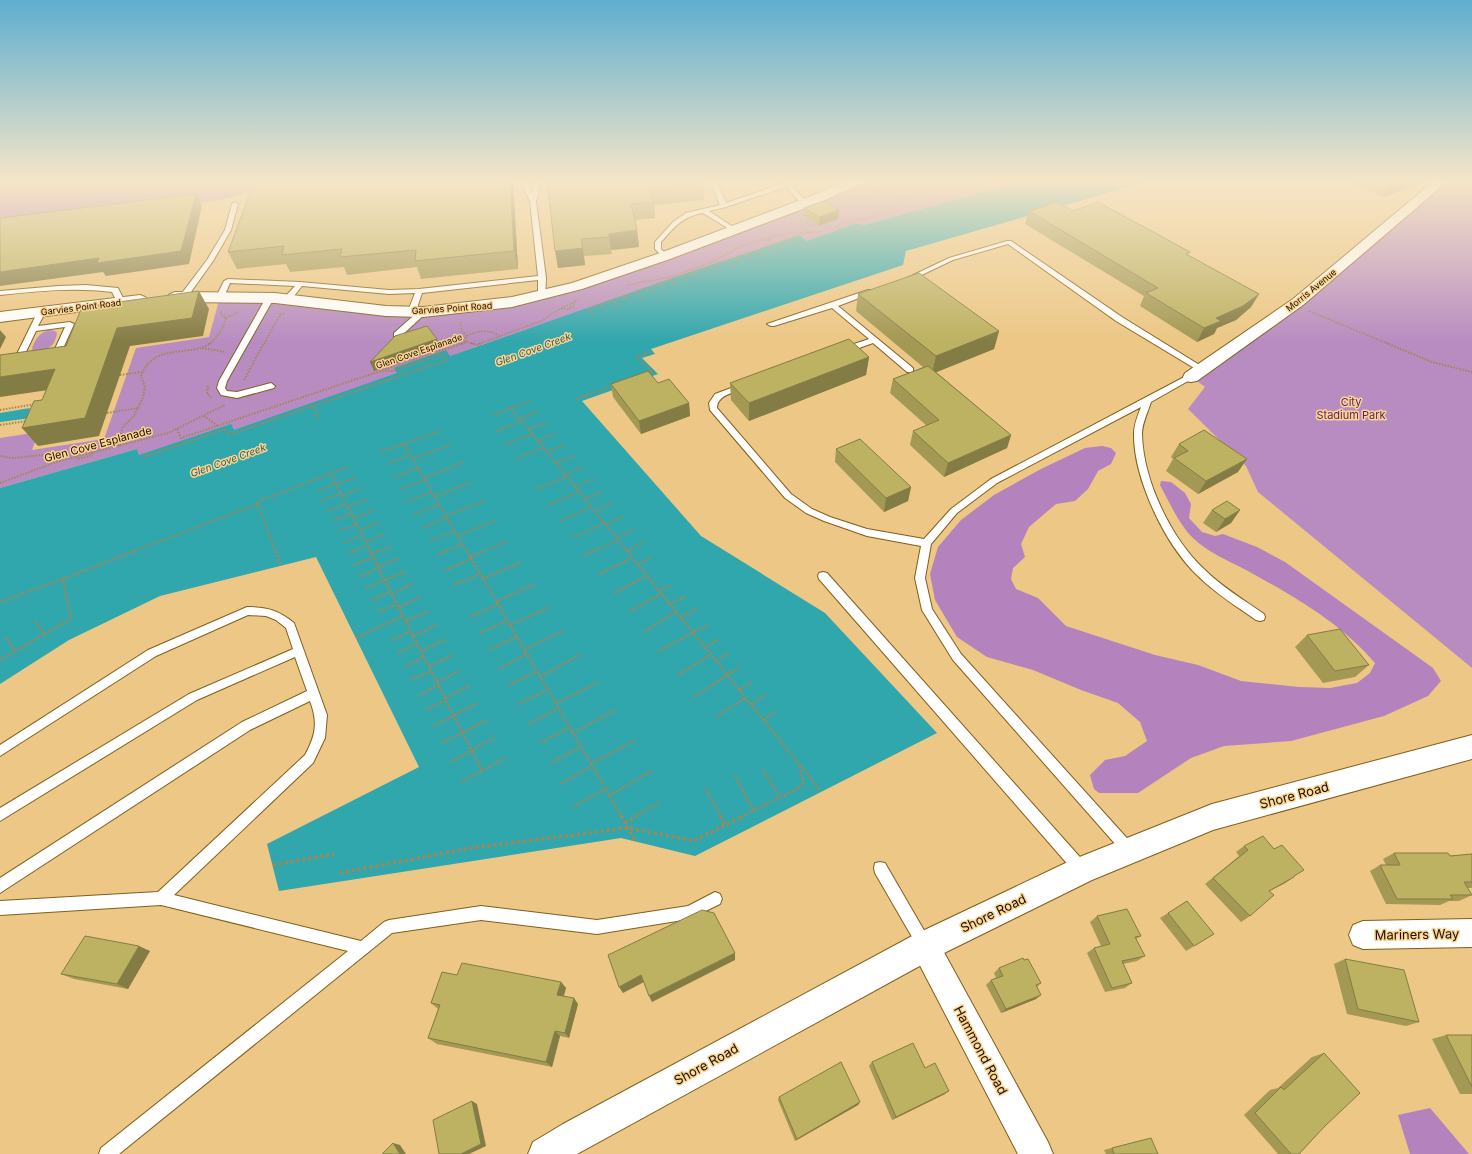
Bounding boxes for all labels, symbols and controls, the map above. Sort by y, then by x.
street label: Morris Avenue [1284,266,1338,314]
street label: Garvies Point Road [40,297,122,317]
street label: Garvies Point Road [411,300,493,316]
water label: Glen Cove Creek [494,330,573,368]
street label: Glen Cove Esplanade [374,331,464,371]
park label: City Stadium Park [1316,395,1386,422]
street label: Glen Cove Esplanade [43,423,153,465]
water label: Glen Cove Creek [189,441,268,479]
street label: Shore Road [1258,778,1330,812]
street label: Shore Road [958,890,1028,936]
street label: Mariners Way [1375,925,1459,943]
street label: Hammond Road [951,1003,1011,1097]
street label: Shore Road [671,1040,741,1088]

